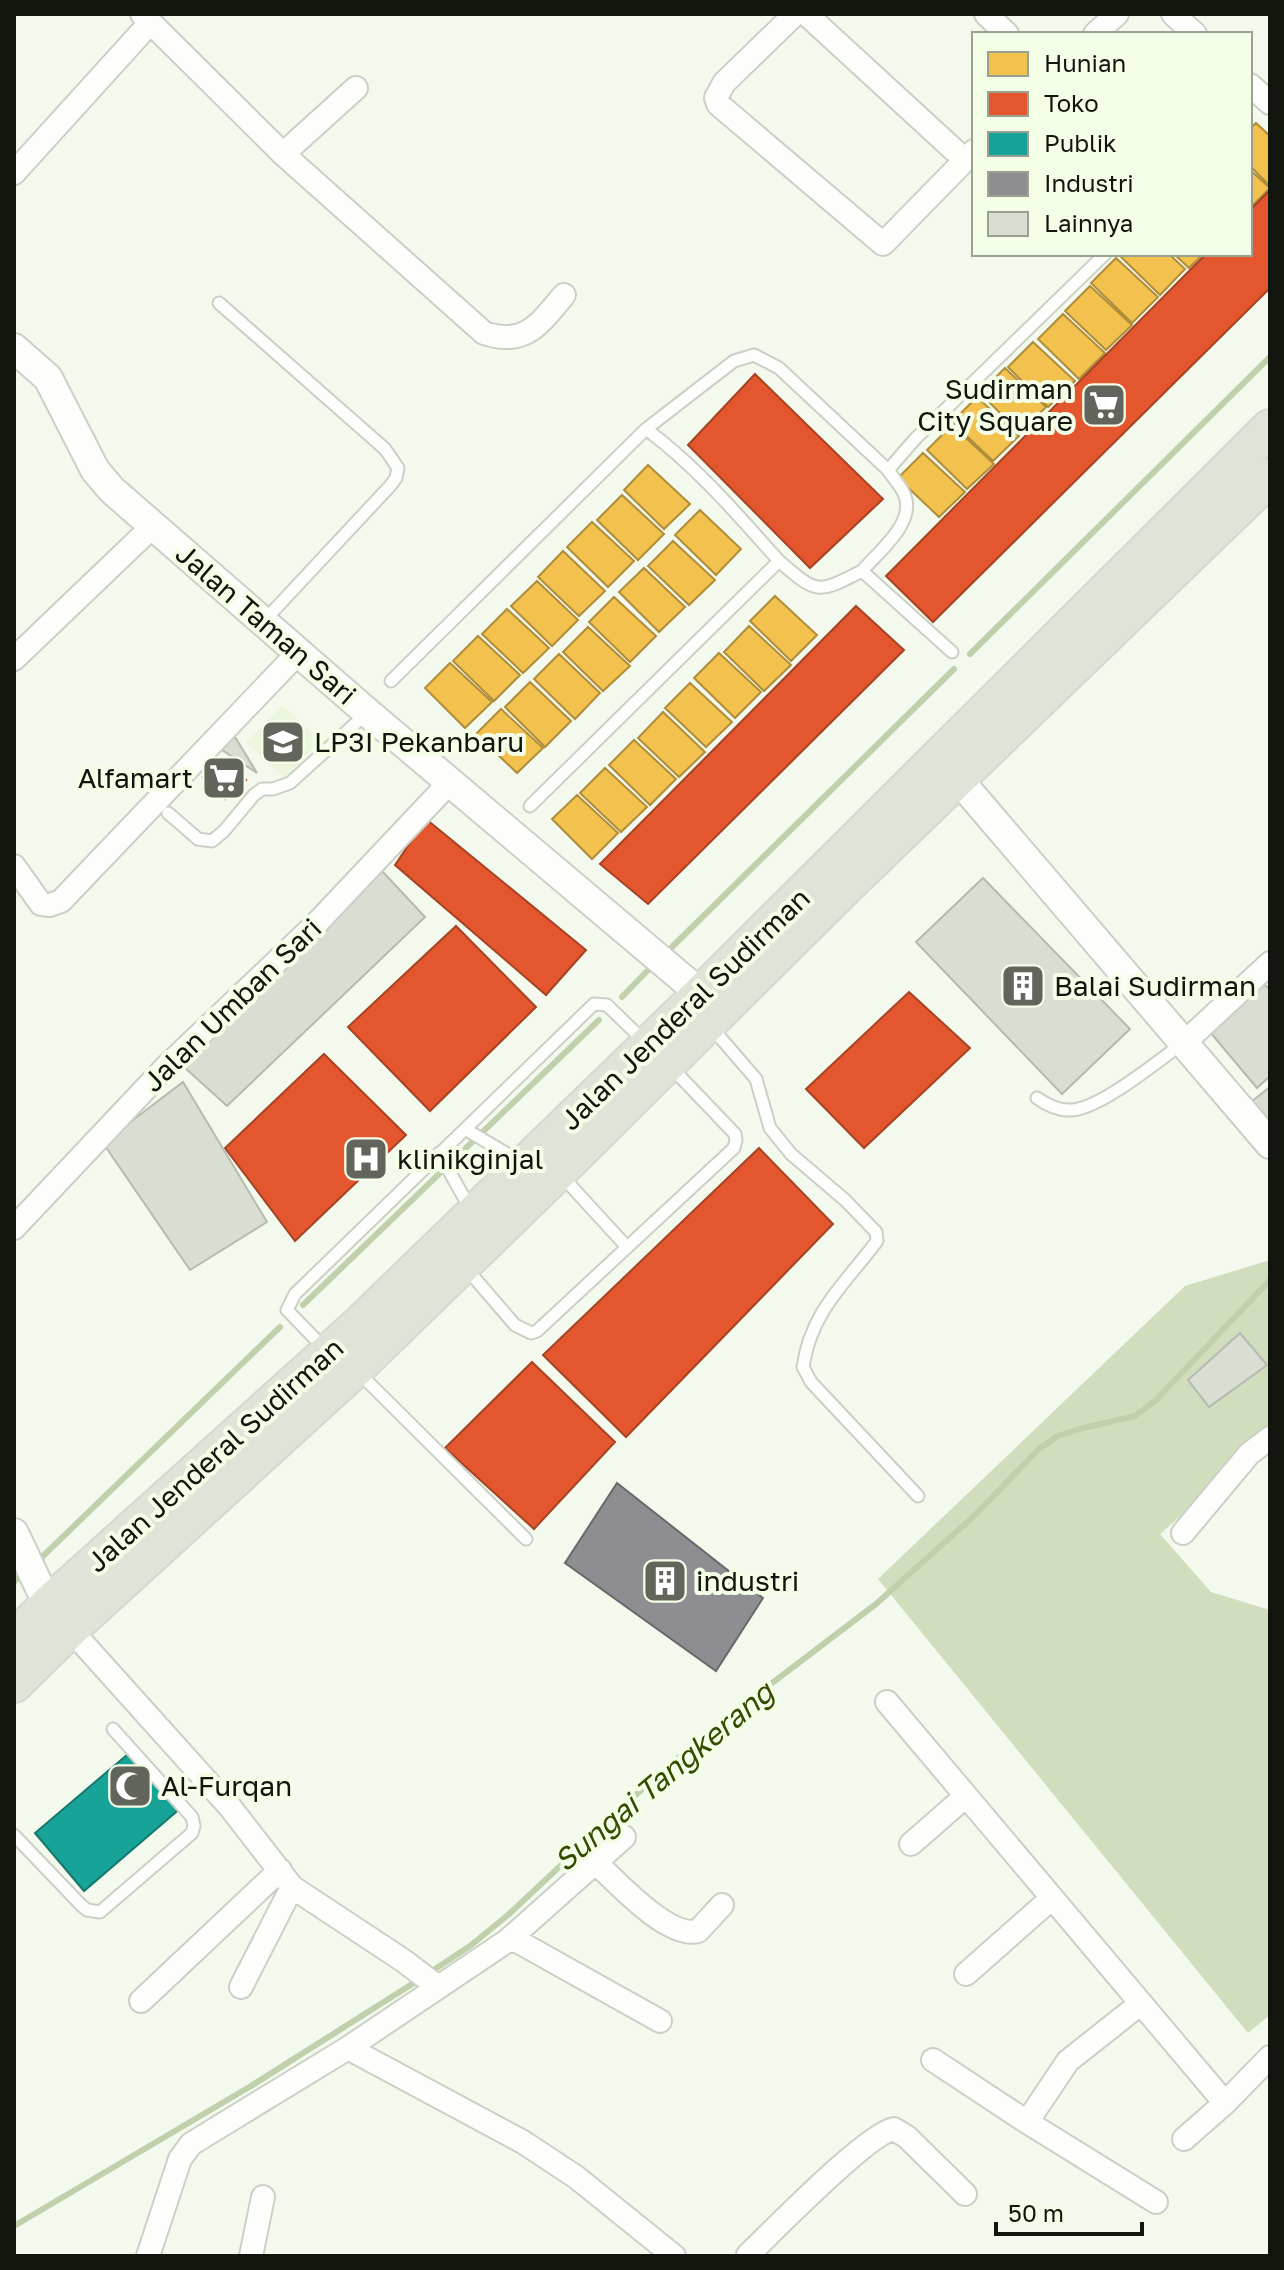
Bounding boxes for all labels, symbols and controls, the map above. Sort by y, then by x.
legend [972,32,1252,256]
text: Hunian [1044,48,1126,77]
text: Toko [1044,88,1099,117]
text: Publik [1044,128,1117,157]
text: Industri [1044,168,1134,197]
text: Lainnya [1044,208,1133,237]
place label: Sudirman City Square [917,372,1073,437]
supermarket icon: Sudirman City Square [1080,381,1128,429]
street label: Jalan Taman Sari [169,536,363,711]
school or university icon: LP3I Pekanbaru [259,718,307,766]
place label: LP3I Pekanbaru [314,725,524,758]
supermarket icon: Alfamart [200,754,248,802]
place label: Alfamart [78,761,193,794]
street label: Jalan Jenderal Sudirman [553,881,816,1136]
street label: Jalan Umban Sari [136,911,328,1098]
building icon: Balai Sudirman [999,962,1047,1010]
place label: Balai Sudirman [1054,969,1256,1002]
hospital icon: klinikginjal [342,1135,390,1183]
place label: klinikginjal [397,1142,544,1175]
street label: Jalan Jenderal Sudirman [80,1331,350,1578]
building icon: industri [641,1557,689,1605]
place label: industri [696,1564,799,1597]
water label: Sungai Tangkerang [546,1672,782,1879]
mosque icon: Al-Furqan [106,1762,154,1810]
place label: Al-Furqan [161,1769,292,1802]
scale bar [996,2186,1142,2236]
text: 50 m [1008,2198,1064,2227]

